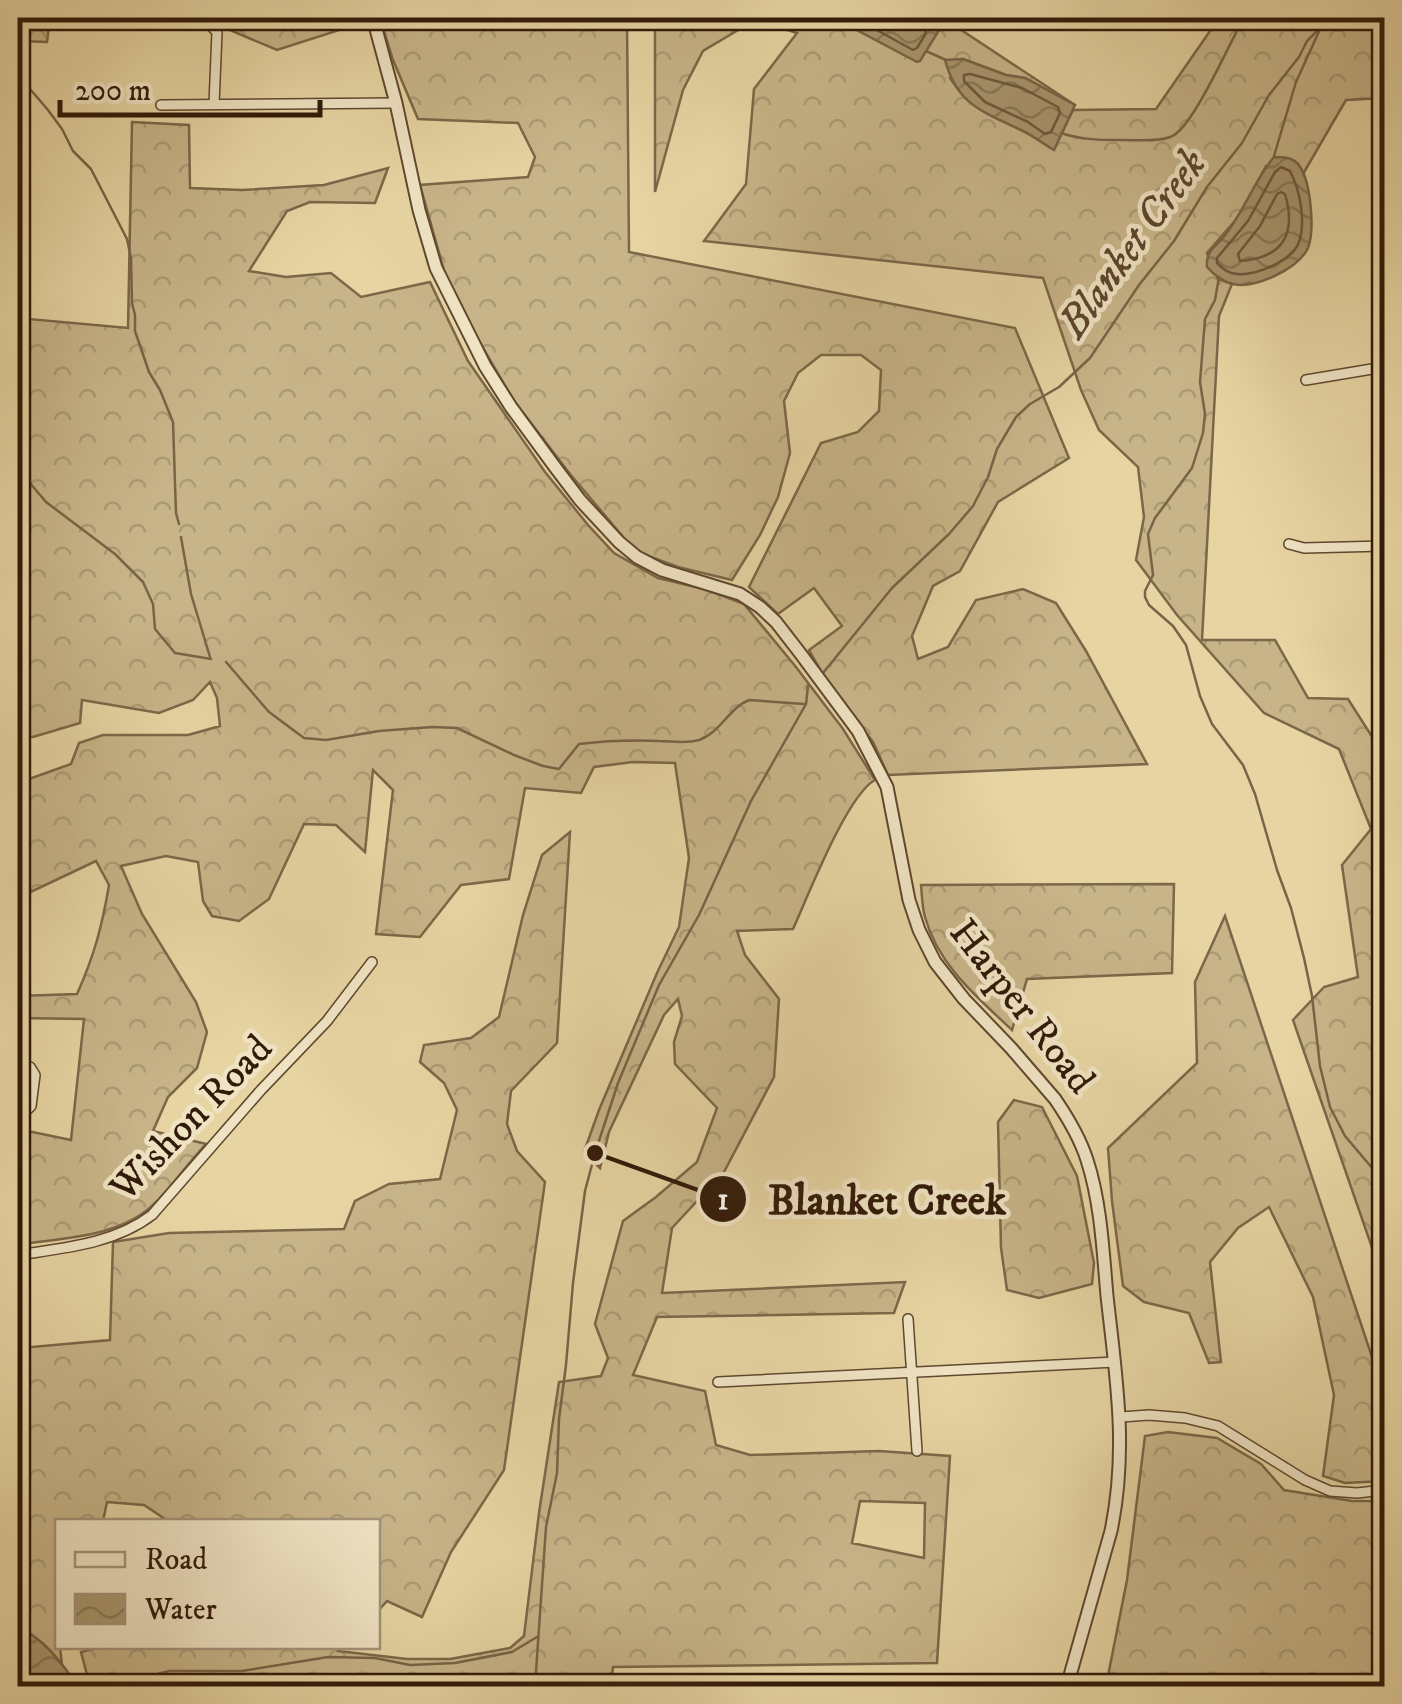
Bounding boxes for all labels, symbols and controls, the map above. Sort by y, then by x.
scale bar [60,55,320,117]
text: 200 m [75,73,151,110]
water label: Blanket Creek [1046,140,1219,350]
street label: Harper Road [937,909,1105,1105]
street label: Wishon Road [99,1025,284,1214]
callout: Blanket Creek [698,1163,1026,1235]
text: Blanket Creek [768,1176,1007,1228]
text: 1 [717,1182,729,1219]
legend [55,1519,380,1649]
text: Road [145,1542,207,1579]
text: Water [144,1592,217,1629]

